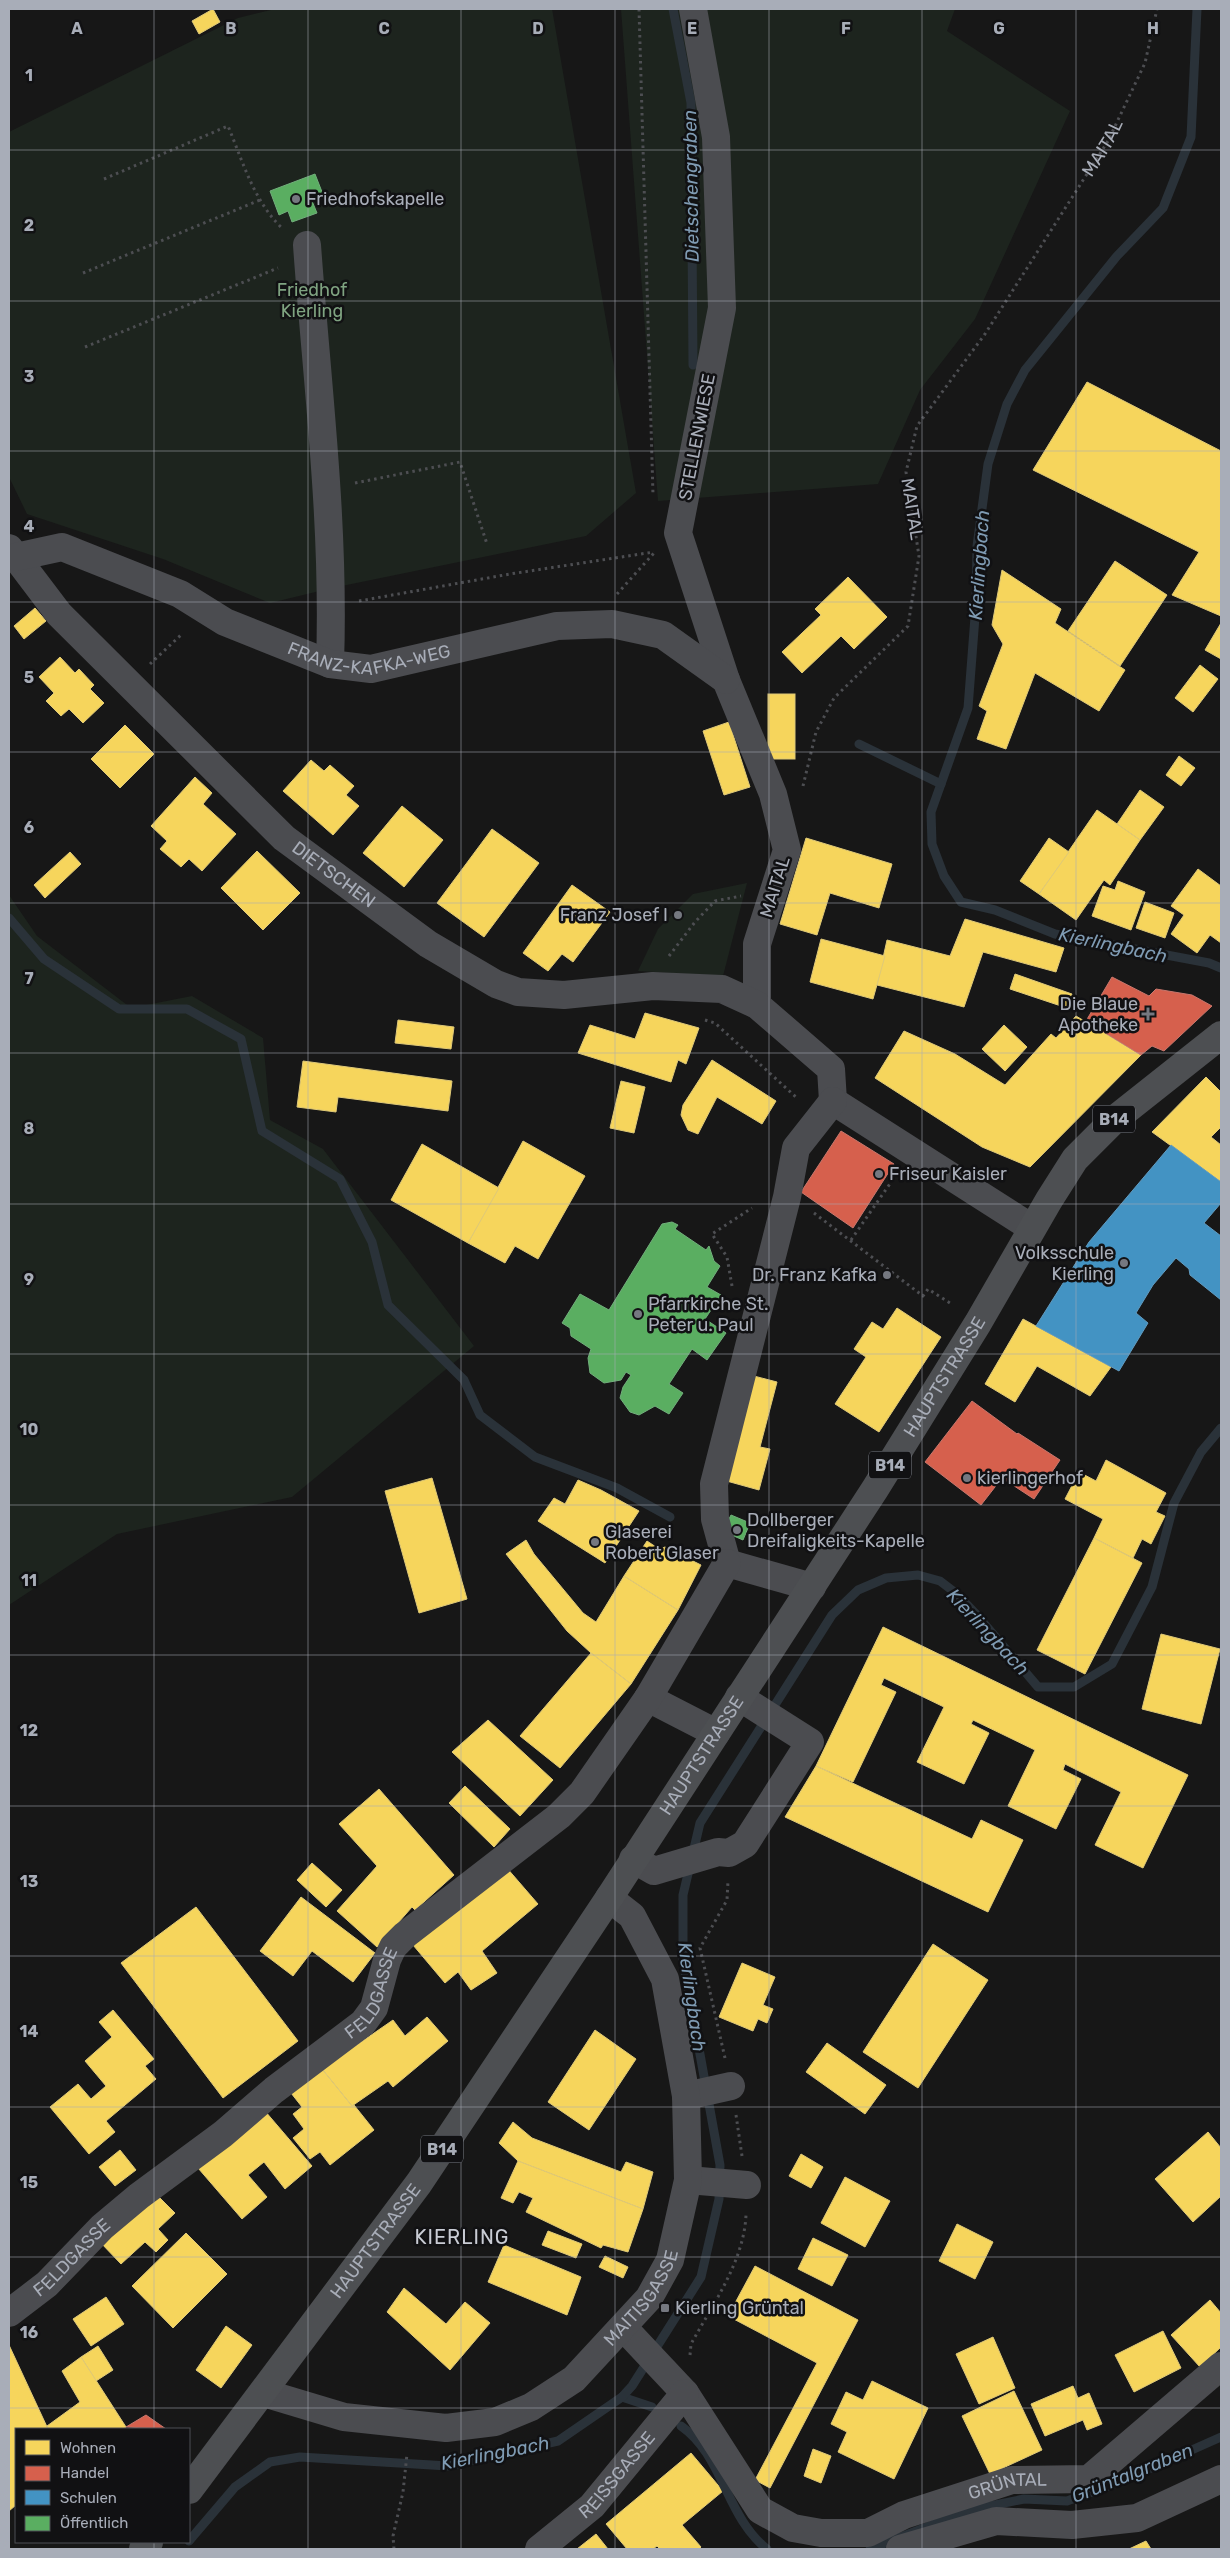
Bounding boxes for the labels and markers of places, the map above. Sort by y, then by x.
place label: Friedhofskapelle [306,188,444,210]
marker: Friedhofskapelle [290,193,302,205]
place label: Franz Josef I [560,904,668,926]
marker: Franz Josef I [672,909,684,921]
place label: Die Blaue Apotheke [1058,993,1138,1036]
marker: Die Blaue Apotheke [1142,1008,1154,1020]
place label: Friseur Kaisler [889,1163,1007,1185]
marker: Friseur Kaisler [873,1168,885,1180]
place label: Volksschule Kierling [1015,1242,1114,1285]
marker: Volksschule Kierling [1118,1257,1130,1269]
place label: Dr. Franz Kafka [752,1264,877,1286]
marker: Dr. Franz Kafka [881,1269,893,1281]
place label: Pfarrkirche St. Peter u. Paul [648,1293,768,1336]
marker: Pfarrkirche St. Peter u. Paul [632,1308,644,1320]
place label: kierlingerhof [977,1467,1083,1489]
marker: kierlingerhof [961,1472,973,1484]
place label: Dollberger Dreifaligkeits-Kapelle [747,1509,925,1552]
place label: Glaserei Robert Glaser [605,1521,719,1564]
marker: Dollberger Dreifaligkeits-Kapelle [731,1524,743,1536]
marker: Glaserei Robert Glaser [589,1536,601,1548]
place label: Kierling Grüntal [675,2297,804,2319]
marker: Kierling Grüntal [659,2302,671,2314]

